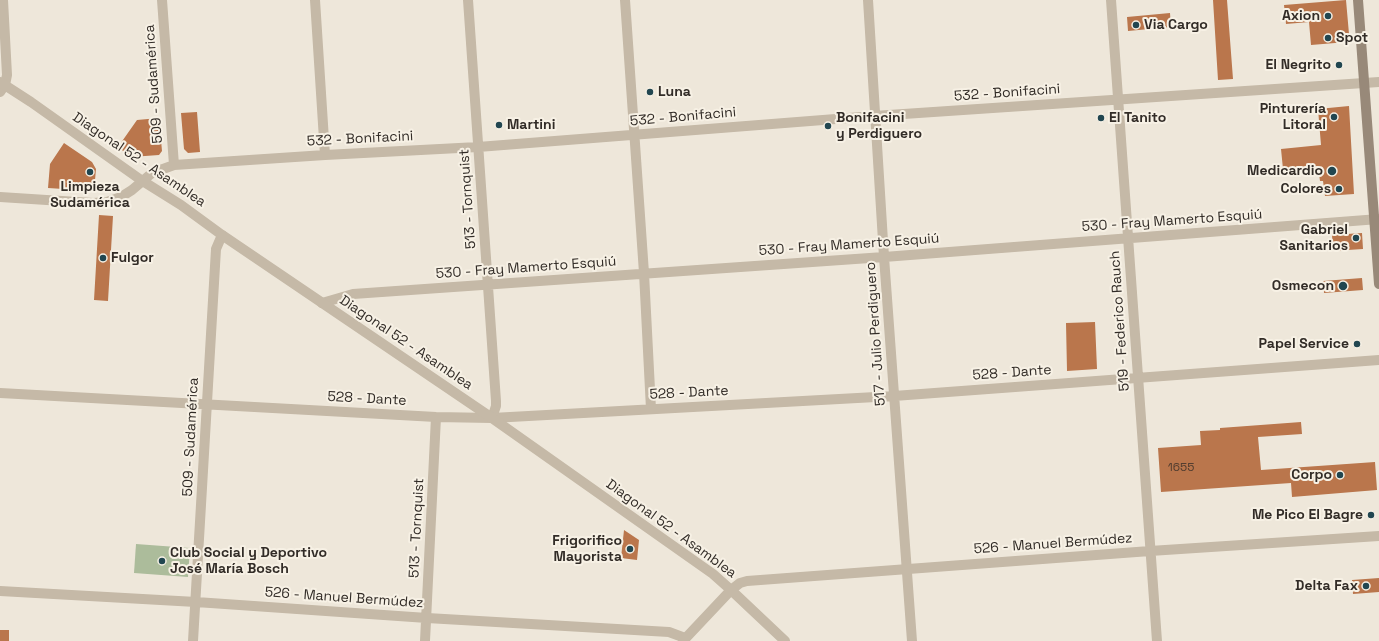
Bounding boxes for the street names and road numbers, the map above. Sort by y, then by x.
street label: 509 - Sudamérica [141,24,167,144]
street label: 532 - Bonifacini [953,81,1061,105]
street label: 532 - Bonifacini [629,104,737,130]
street label: Diagonal 52 - Asamblea [69,109,209,211]
street label: 532 - Bonifacini [306,128,414,150]
street label: 513 - Tornquist [456,149,480,249]
street label: 530 - Fray Mamerto Esquiú [1081,206,1263,236]
street label: 530 - Fray Mamerto Esquiú [758,230,940,260]
street label: 519 - Federico Rauch [1107,250,1133,392]
street label: 530 - Fray Mamerto Esquiú [435,253,617,283]
street label: 517 - Julio Perdiguero [863,261,889,407]
street label: Diagonal 52 - Asamblea [336,292,476,394]
street label: 528 - Dante [972,362,1052,384]
street label: 509 - Sudamérica [179,377,203,497]
street label: 528 - Dante [649,383,729,403]
street label: 528 - Dante [327,389,407,409]
street label: Diagonal 52 - Asamblea [602,476,740,582]
street label: 513 - Tornquist [406,478,428,578]
street label: 526 - Manuel Bermúdez [973,530,1133,558]
street label: 526 - Manuel Bermúdez [264,584,424,612]

